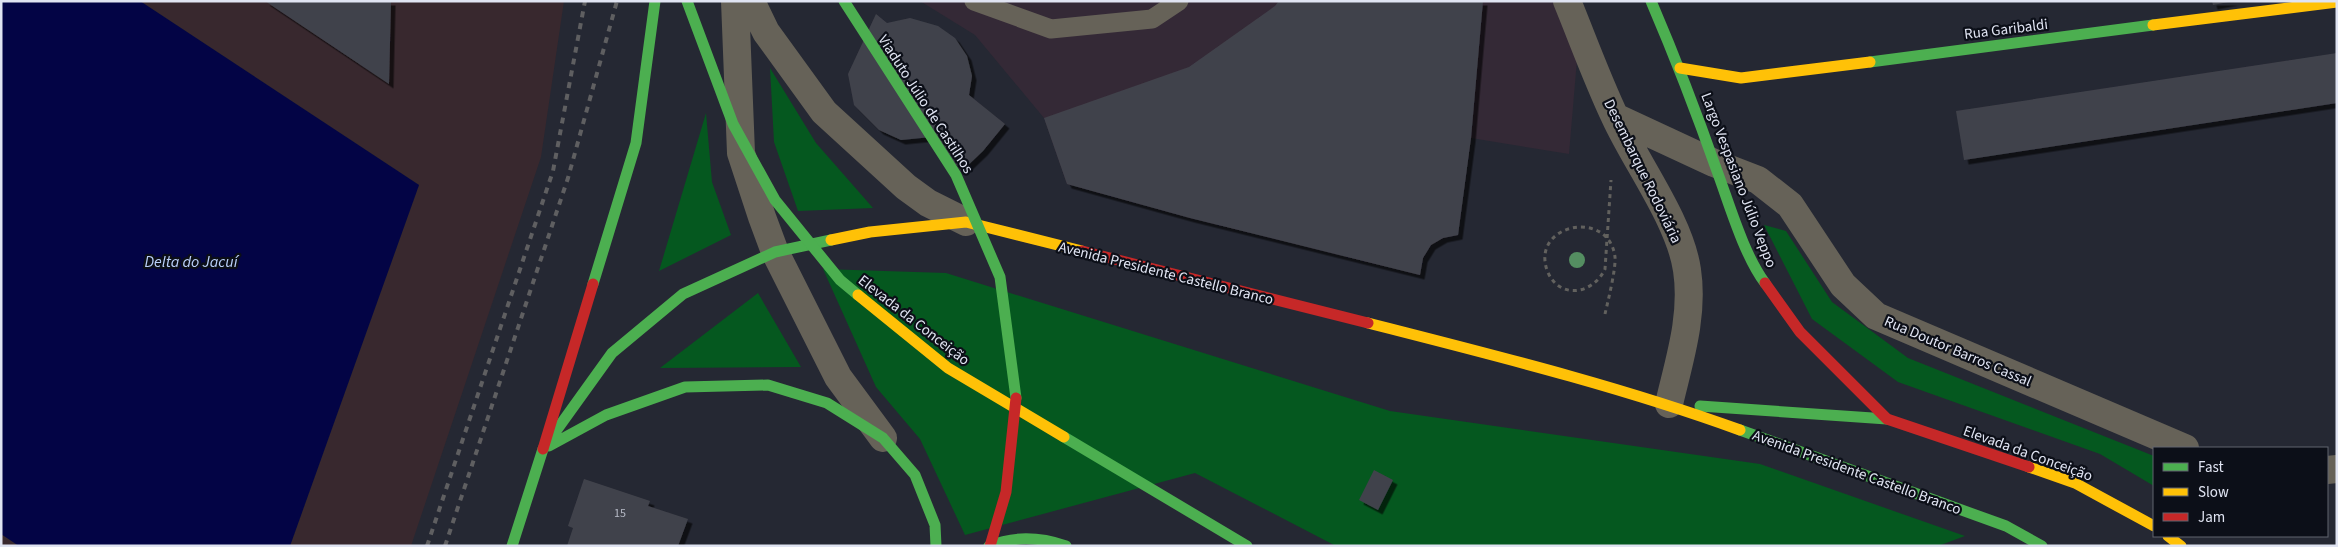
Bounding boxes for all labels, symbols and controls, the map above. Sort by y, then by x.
street label: Rua Garibaldi [1963,14,2049,45]
street label: Viaduto Júlio de Castilhos [873,31,978,178]
street label: Largo Vespasiano Júlio Veppo [1695,90,1782,271]
street label: Desembarque Rodoviária [1598,96,1687,247]
street label: Avenida Presidente Castello Branco [1056,237,1276,310]
water label: Delta do Jacuí [145,251,240,273]
street label: Elevada da Conceição [854,270,974,371]
street label: Rua Doutor Barros Cassal [1881,311,2035,392]
street label: Elevada da Conceição [1960,420,2095,487]
street label: Avenida Presidente Castello Branco [1750,425,1964,520]
legend [2153,447,2328,537]
text: Fast [2198,457,2224,478]
text: Slow [2198,482,2229,503]
house number: 15 [614,505,626,522]
text: Jam [2198,507,2225,528]

